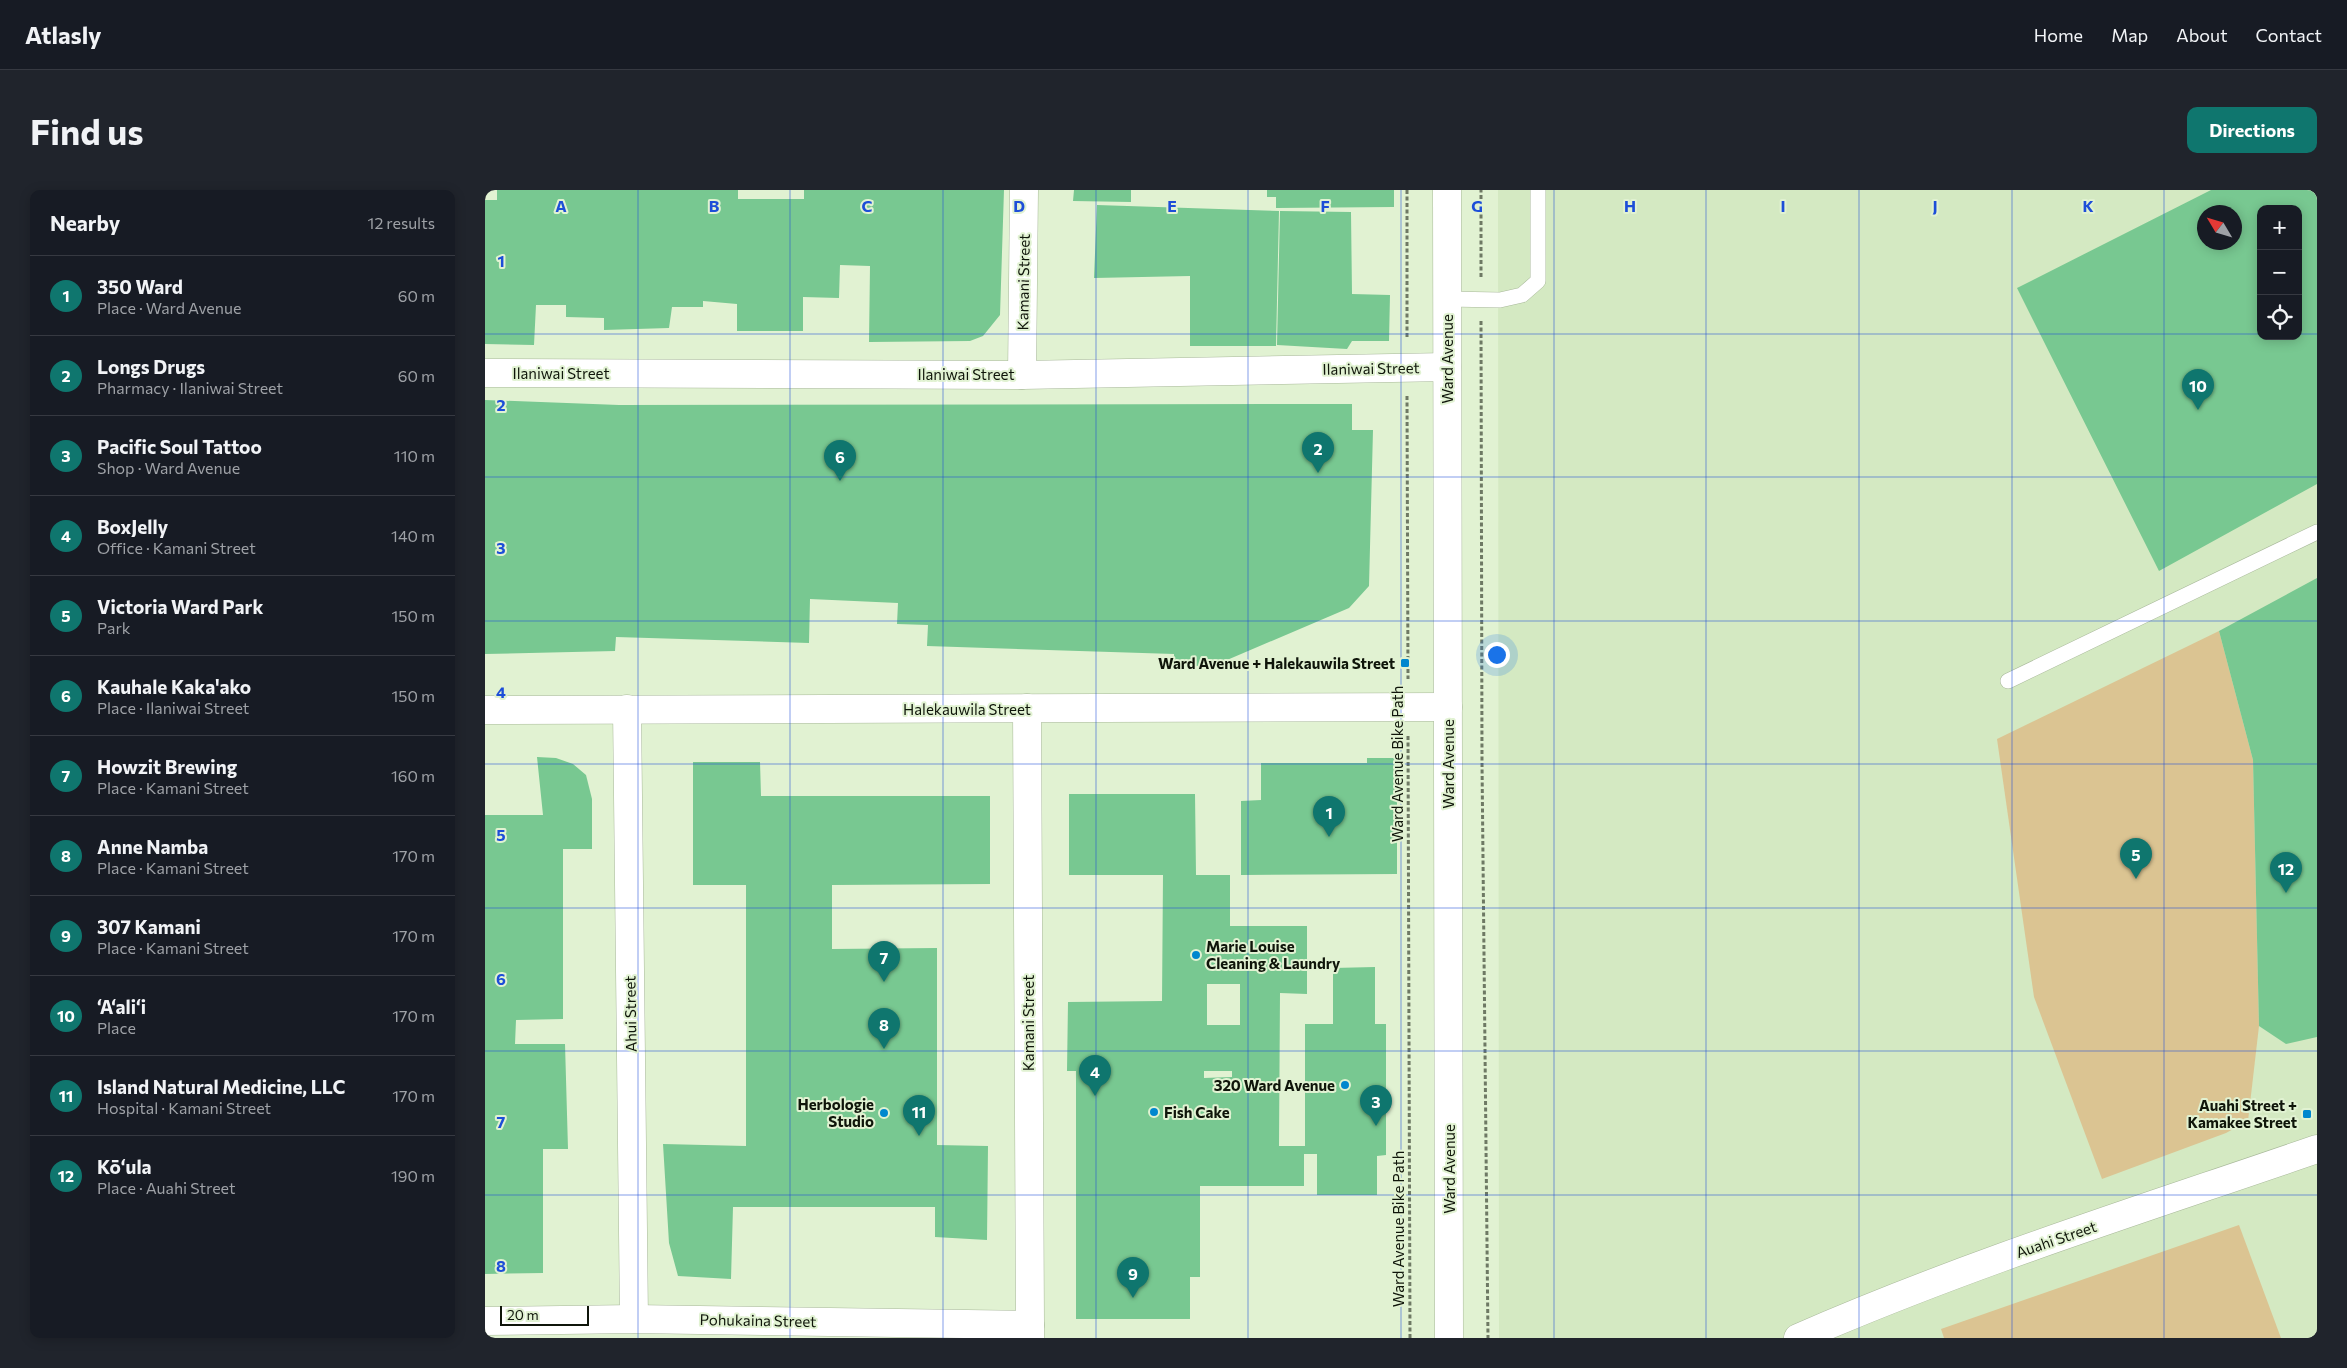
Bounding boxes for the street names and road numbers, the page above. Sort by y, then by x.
street label: Kamani Street [1013,234,1033,330]
street label: Ward Avenue [1438,314,1456,404]
street label: Ilaniwai Street [1322,358,1420,378]
street label: Ilaniwai Street [512,364,610,382]
street label: Ilaniwai Street [917,365,1015,383]
street label: Ward Avenue Bike Path [1388,686,1406,842]
street label: Halekauwila Street [903,700,1031,718]
street label: Ward Avenue [1439,719,1457,809]
street label: Kamani Street [1019,975,1037,1071]
street label: Ahui Street [620,976,640,1052]
street label: Ward Avenue [1440,1124,1458,1214]
street label: Ward Avenue Bike Path [1389,1151,1407,1307]
street label: Auahi Street [2013,1217,2099,1261]
street label: Pohukaina Street [700,1310,816,1330]

